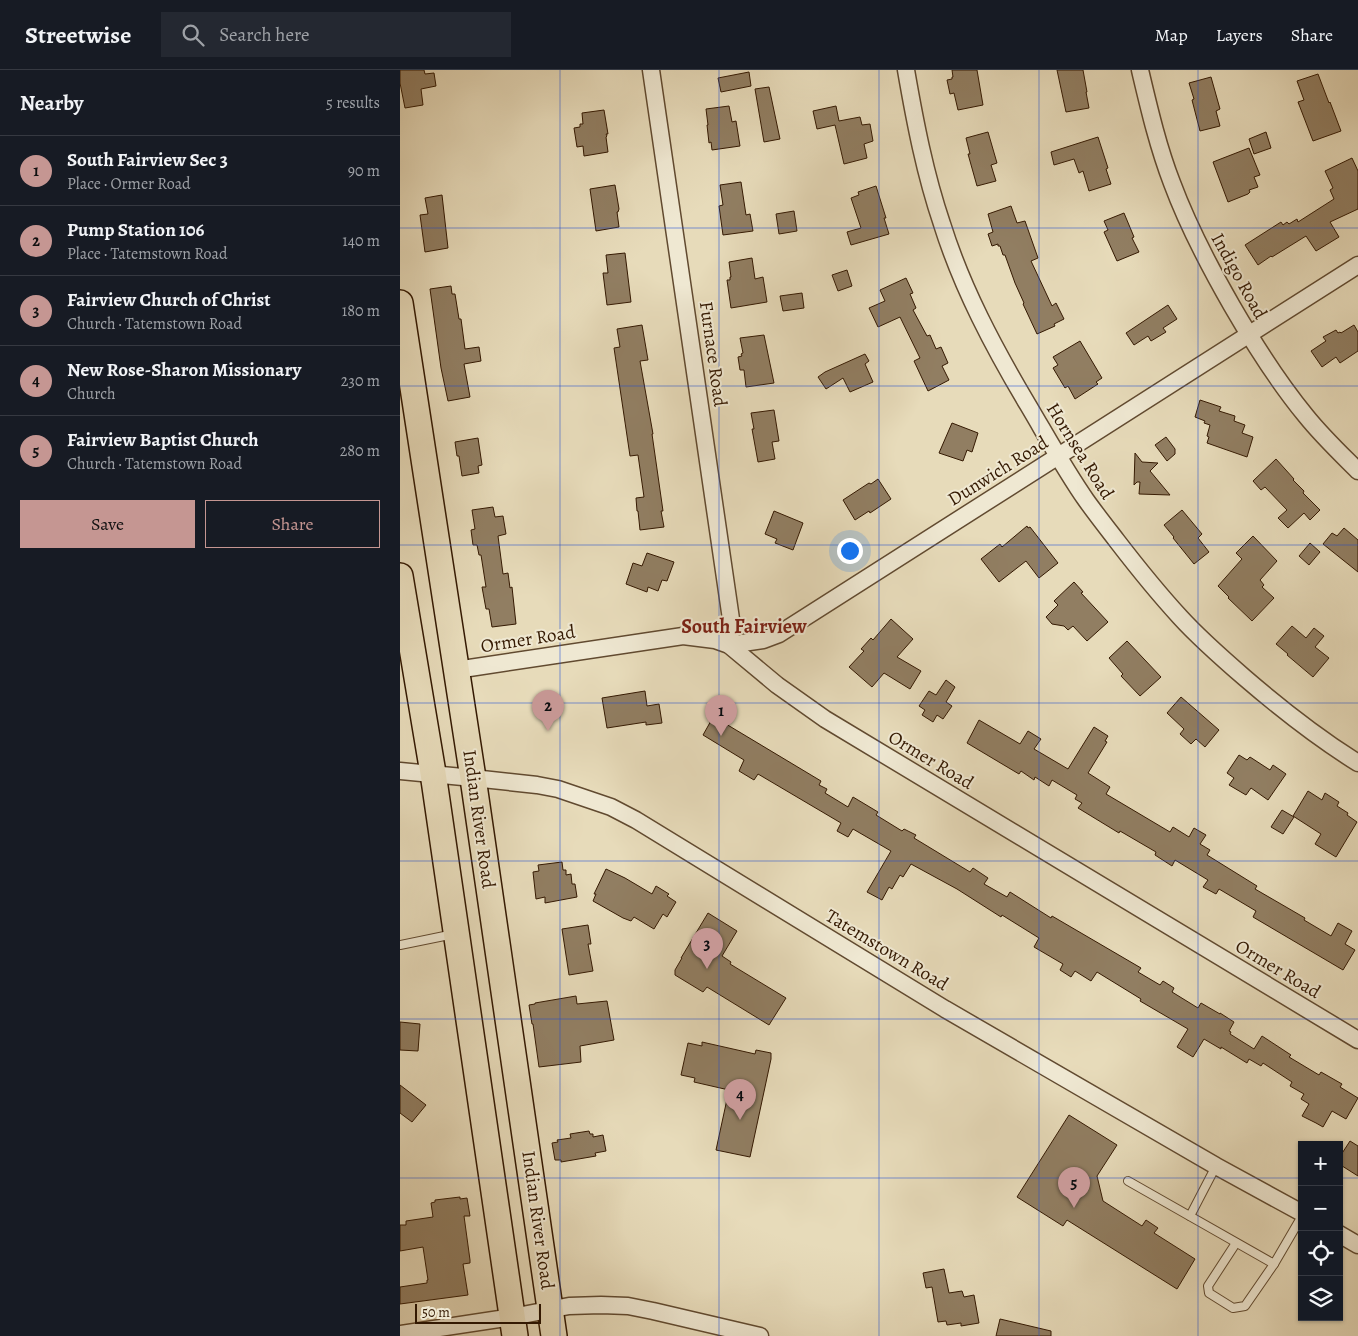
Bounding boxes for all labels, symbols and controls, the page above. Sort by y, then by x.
search box [161,12,511,57]
text: Streetwise [25,19,131,51]
icon: search [179,21,207,49]
text: Search here [219,22,310,48]
text: Map [1155,23,1188,47]
text: Layers [1216,23,1263,47]
text: Share [1291,23,1333,47]
text: Nearby [20,89,83,117]
text: 5 results [326,92,380,114]
text: South Fairview Sec 3 [67,147,228,173]
text: 1 [33,160,39,182]
text: 90 m [348,160,380,182]
text: Place · Ormer Road [67,173,191,195]
text: Pump Station 106 [67,217,204,243]
street label: Indigo Road [1205,228,1274,325]
text: 2 [32,230,40,252]
text: 140 m [342,230,380,252]
text: Place · Tatemstown Road [67,243,228,265]
text: Fairview Church of Christ [67,287,271,313]
text: 3 [33,300,39,322]
text: 180 m [342,300,380,322]
street label: Furnace Road [693,300,733,409]
text: Church · Tatemstown Road [67,313,242,335]
text: New Rose-Sharon Missionary [67,357,301,383]
text: 4 [32,370,40,392]
text: 230 m [341,370,380,392]
text: Church [67,383,116,405]
street label: Hornsea Road [1040,398,1120,505]
text: Fairview Baptist Church [67,427,259,453]
street label: Dunwich Road [943,429,1054,512]
text: 5 [33,440,39,462]
text: 280 m [340,440,380,462]
text: Church · Tatemstown Road [67,453,242,475]
button: Save [20,500,195,548]
button: Share [205,500,380,548]
your location [837,538,863,564]
district label: South Fairview [681,613,807,640]
street label: Ormer Road [479,619,578,659]
pin: 2 [532,690,564,731]
pin: 1 [705,695,737,736]
street label: Ormer Road [883,724,979,796]
street label: Indian River Road [456,748,502,891]
street label: Tatemstown Road [821,903,954,997]
pin: 3 [691,928,723,969]
street label: Ormer Road [1230,933,1326,1005]
pin: 4 [724,1079,756,1120]
map controls [1298,1141,1343,1321]
button: + [1298,1141,1343,1186]
street label: Indian River Road [515,1149,561,1292]
pin: 5 [1058,1167,1090,1208]
button: − [1298,1186,1343,1231]
button: locate [1298,1231,1343,1276]
button: layers [1298,1276,1343,1321]
scale bar [415,1301,541,1324]
text: 50 m [422,1303,450,1322]

